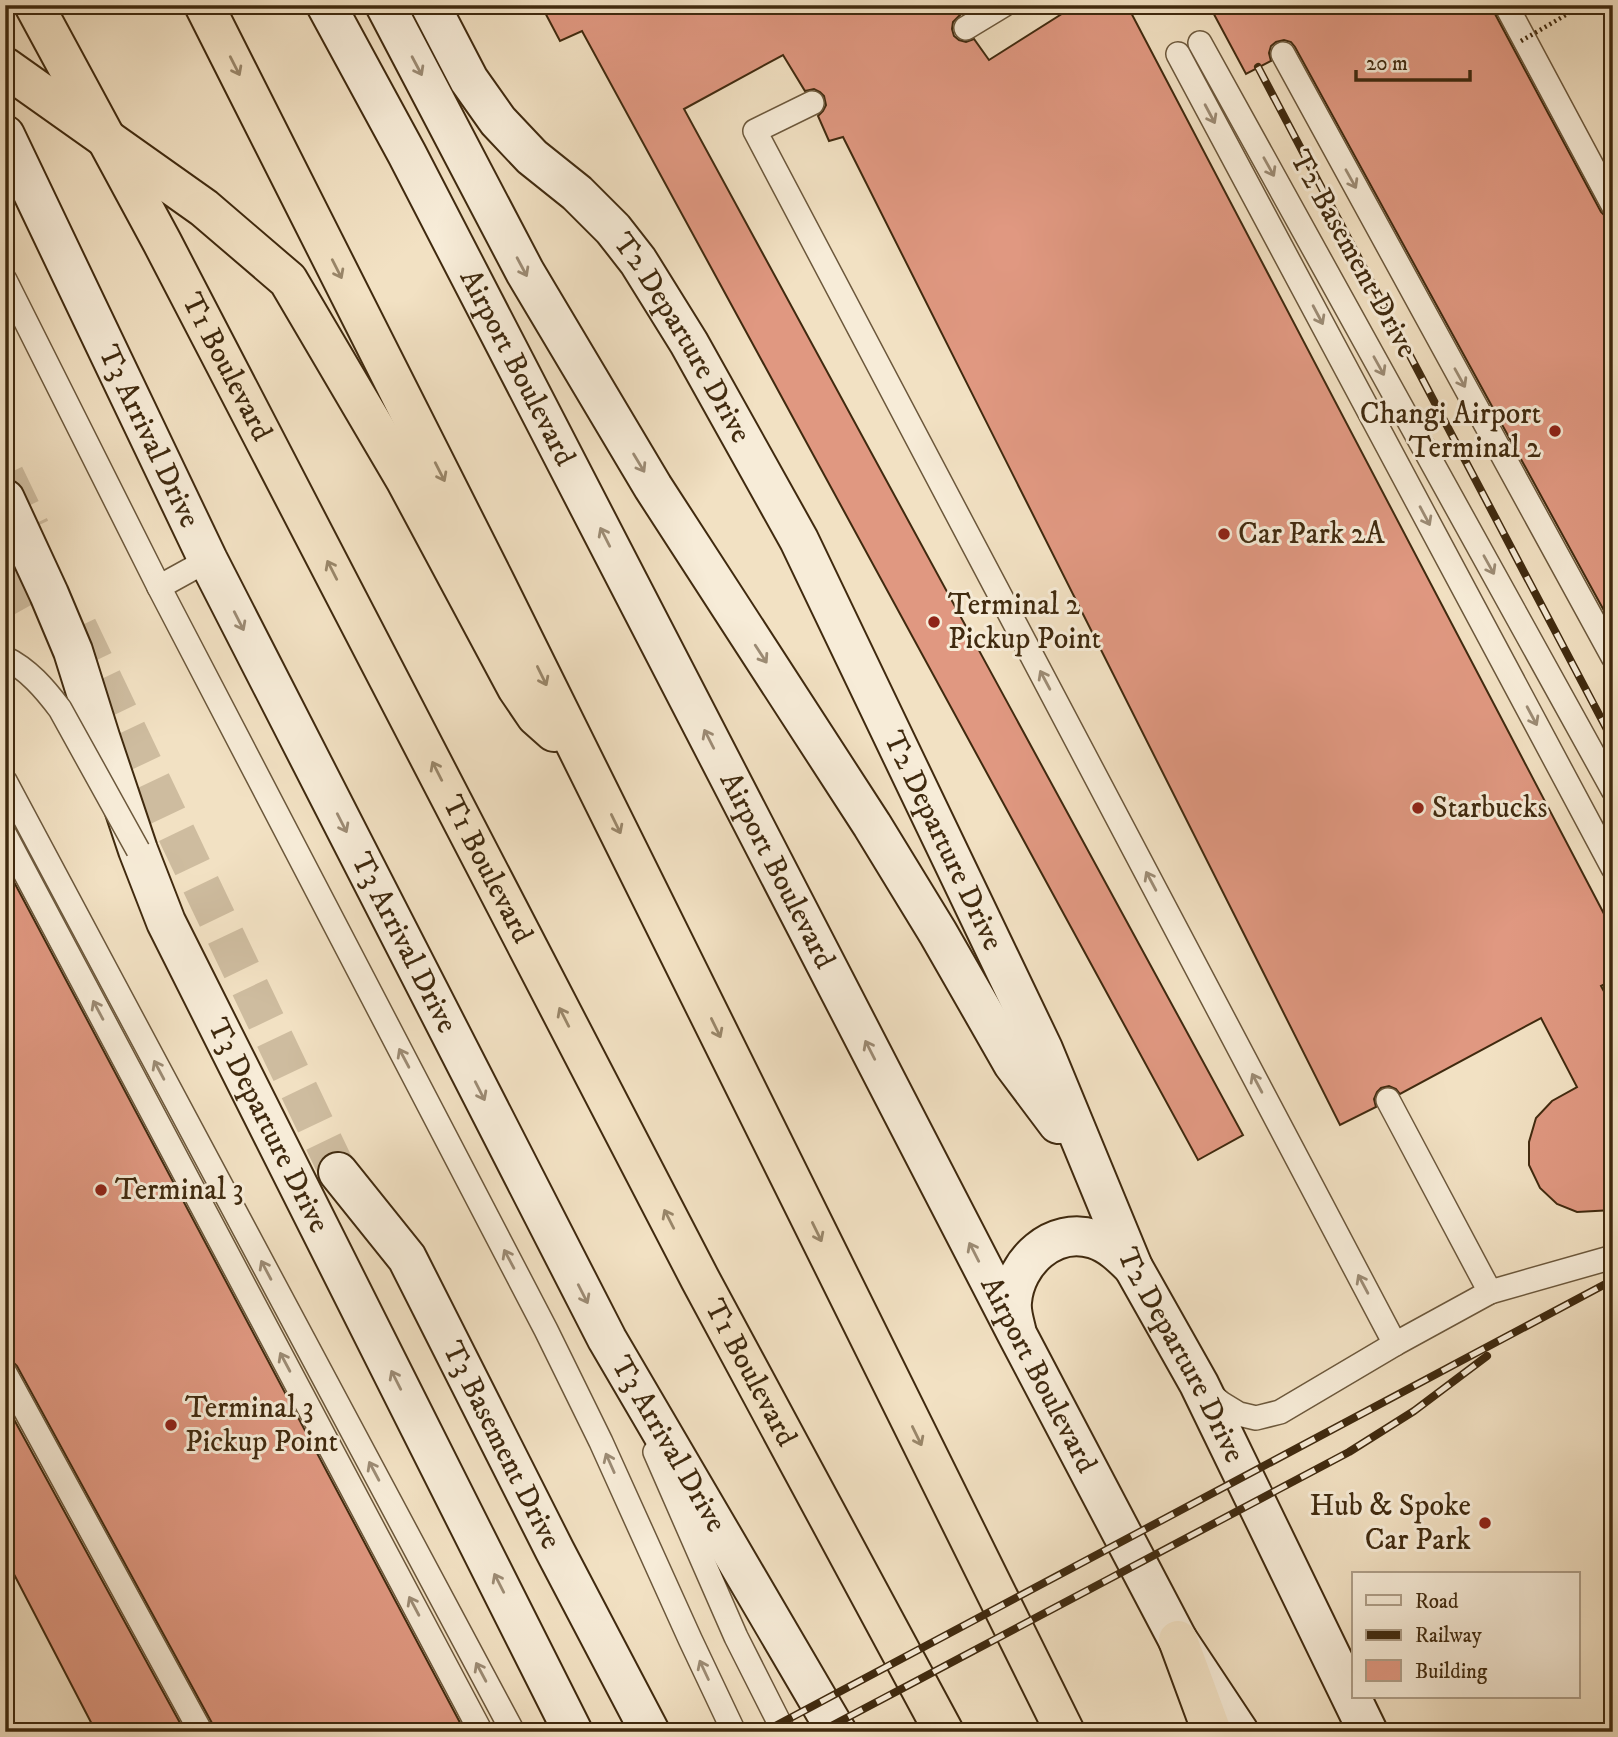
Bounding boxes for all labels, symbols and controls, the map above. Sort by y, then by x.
scale bar [1356,38,1469,82]
text: 20 m [1366,51,1408,77]
one-way arrow [228,55,242,76]
one-way arrow [410,55,424,76]
one-way arrow [1204,103,1218,124]
street label: T2 Basement Drive [1281,144,1425,364]
one-way arrow [1262,156,1276,176]
one-way arrow [1344,168,1358,188]
street label: T2 Departure Drive [604,225,759,449]
one-way arrow [516,256,529,277]
one-way arrow [331,258,345,279]
street label: Airport Boulevard [451,263,583,472]
street label: T1 Boulevard [173,287,280,447]
one-way arrow [1311,304,1325,325]
street label: T3 Arrival Drive [90,339,208,534]
one-way arrow [1373,355,1386,376]
one-way arrow [1454,367,1468,388]
place label: Changi Airport Terminal 2 [1360,396,1541,467]
marker: Changi Airport Terminal 2 [1547,423,1563,439]
one-way arrow [632,452,646,472]
one-way arrow [434,461,447,482]
one-way arrow [1418,505,1432,525]
place label: Car Park 2A [1238,516,1386,553]
marker: Car Park 2A [1216,526,1232,542]
one-way arrow [597,527,611,548]
one-way arrow [1483,554,1496,575]
one-way arrow [325,560,339,580]
place label: Terminal 2 Pickup Point [948,587,1101,658]
one-way arrow [232,610,246,631]
marker: Terminal 2 Pickup Point [926,614,942,630]
one-way arrow [755,644,769,664]
one-way arrow [536,665,550,686]
one-way arrow [1037,670,1051,691]
one-way arrow [1525,705,1539,726]
street label: T2 Departure Drive [875,725,1011,956]
one-way arrow [702,729,716,750]
one-way arrow [430,762,444,782]
street label: Airport Boulevard [711,766,843,975]
street label: T1 Boulevard [434,789,541,950]
place label: Starbucks [1432,790,1548,827]
marker: Starbucks [1410,800,1426,816]
one-way arrow [336,813,350,833]
one-way arrow [609,813,623,834]
street label: T3 Arrival Drive [342,846,466,1039]
one-way arrow [1143,872,1157,892]
one-way arrow [91,1000,105,1020]
one-way arrow [557,1007,571,1028]
street label: T3 Departure Drive [199,1012,338,1239]
one-way arrow [710,1017,724,1038]
one-way arrow [862,1040,876,1061]
one-way arrow [397,1048,410,1069]
one-way arrow [152,1060,166,1080]
one-way arrow [1250,1073,1264,1093]
one-way arrow [473,1080,487,1101]
place label: Terminal 3 [115,1172,244,1209]
marker: Terminal 3 [93,1182,109,1198]
one-way arrow [662,1209,675,1230]
one-way arrow [810,1221,824,1242]
one-way arrow [967,1242,981,1263]
street label: T2 Departure Drive [1109,1242,1253,1469]
one-way arrow [502,1250,516,1270]
one-way arrow [259,1260,273,1281]
street label: Airport Boulevard [972,1270,1105,1479]
one-way arrow [1356,1274,1369,1295]
one-way arrow [577,1283,591,1304]
street label: T1 Boulevard [696,1293,805,1453]
street label: T3 Basement Drive [434,1335,569,1555]
street label: T3 Arrival Drive [603,1349,734,1539]
one-way arrow [277,1352,291,1373]
one-way arrow [389,1370,403,1391]
place label: Terminal 3 Pickup Point [185,1390,338,1461]
marker: Terminal 3 Pickup Point [163,1417,179,1433]
one-way arrow [911,1425,925,1446]
one-way arrow [603,1453,616,1474]
one-way arrow [366,1461,380,1482]
place label: Hub & Spoke Car Park [1310,1488,1471,1559]
marker: Hub & Spoke Car Park [1477,1515,1493,1531]
legend [1352,1572,1580,1698]
one-way arrow [491,1573,505,1594]
text: Road [1415,1589,1459,1615]
one-way arrow [407,1597,421,1617]
text: Railway [1415,1623,1483,1649]
text: Building [1415,1659,1488,1685]
one-way arrow [697,1660,711,1681]
one-way arrow [474,1662,488,1682]

